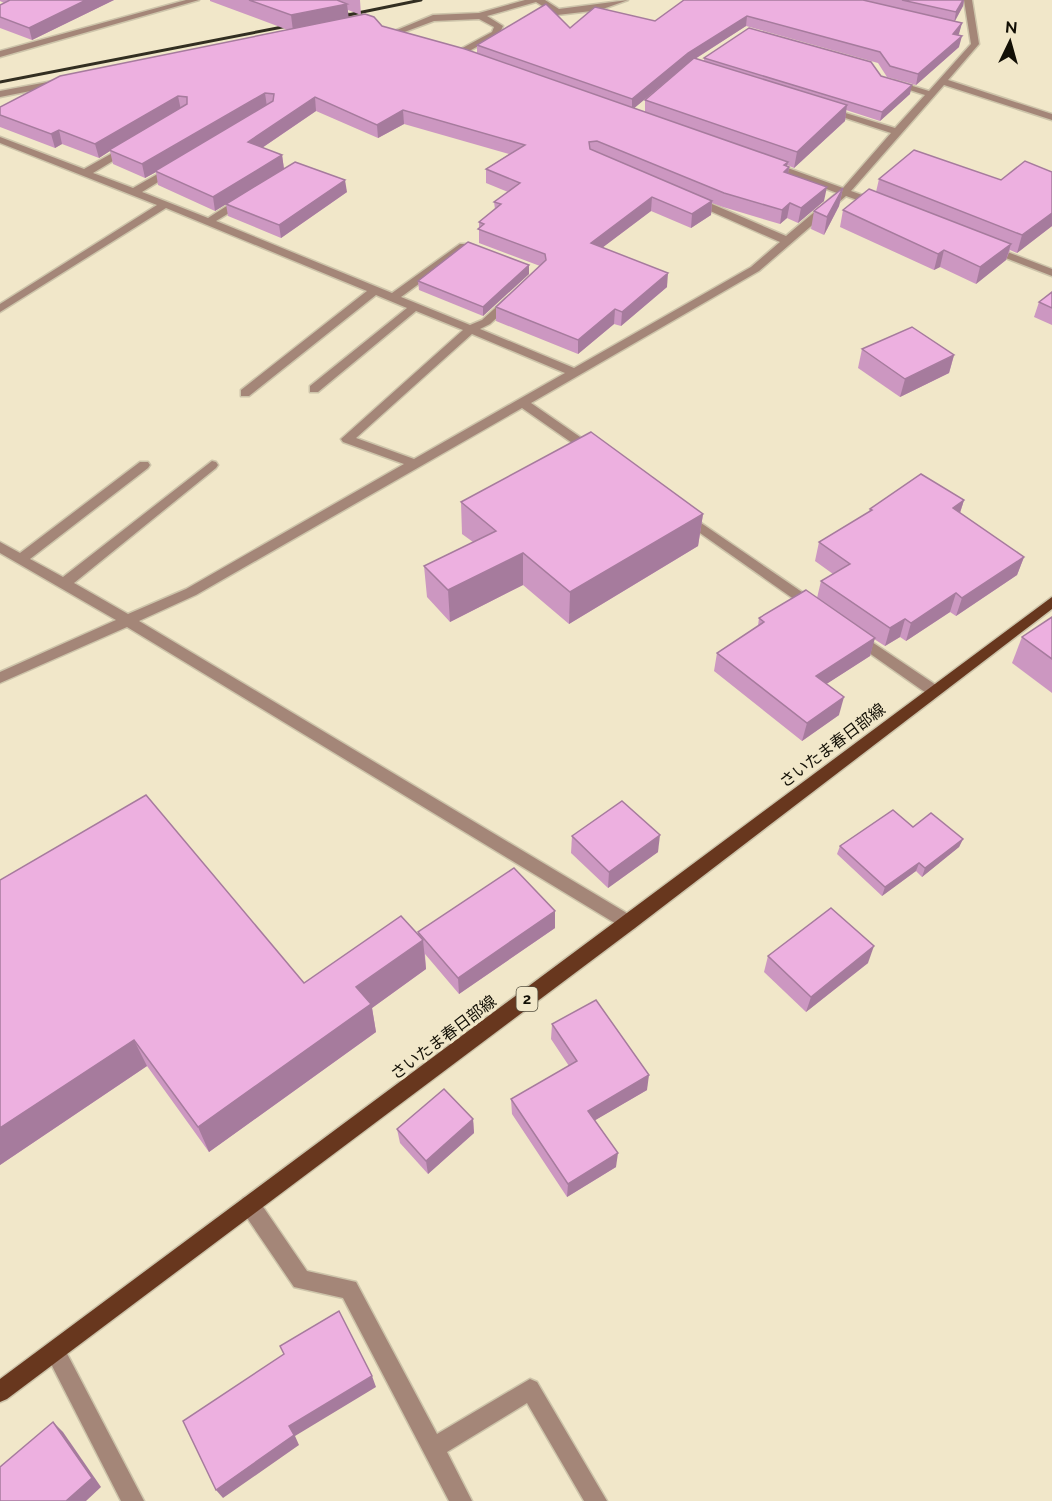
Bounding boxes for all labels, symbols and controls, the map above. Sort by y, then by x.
north arrow [980,12,1040,72]
text: N [1004,18,1018,38]
street label: さいたま春日部線 [776,699,889,791]
road number: 2 [516,987,538,1011]
street label: さいたま春日部線 [387,991,500,1083]

